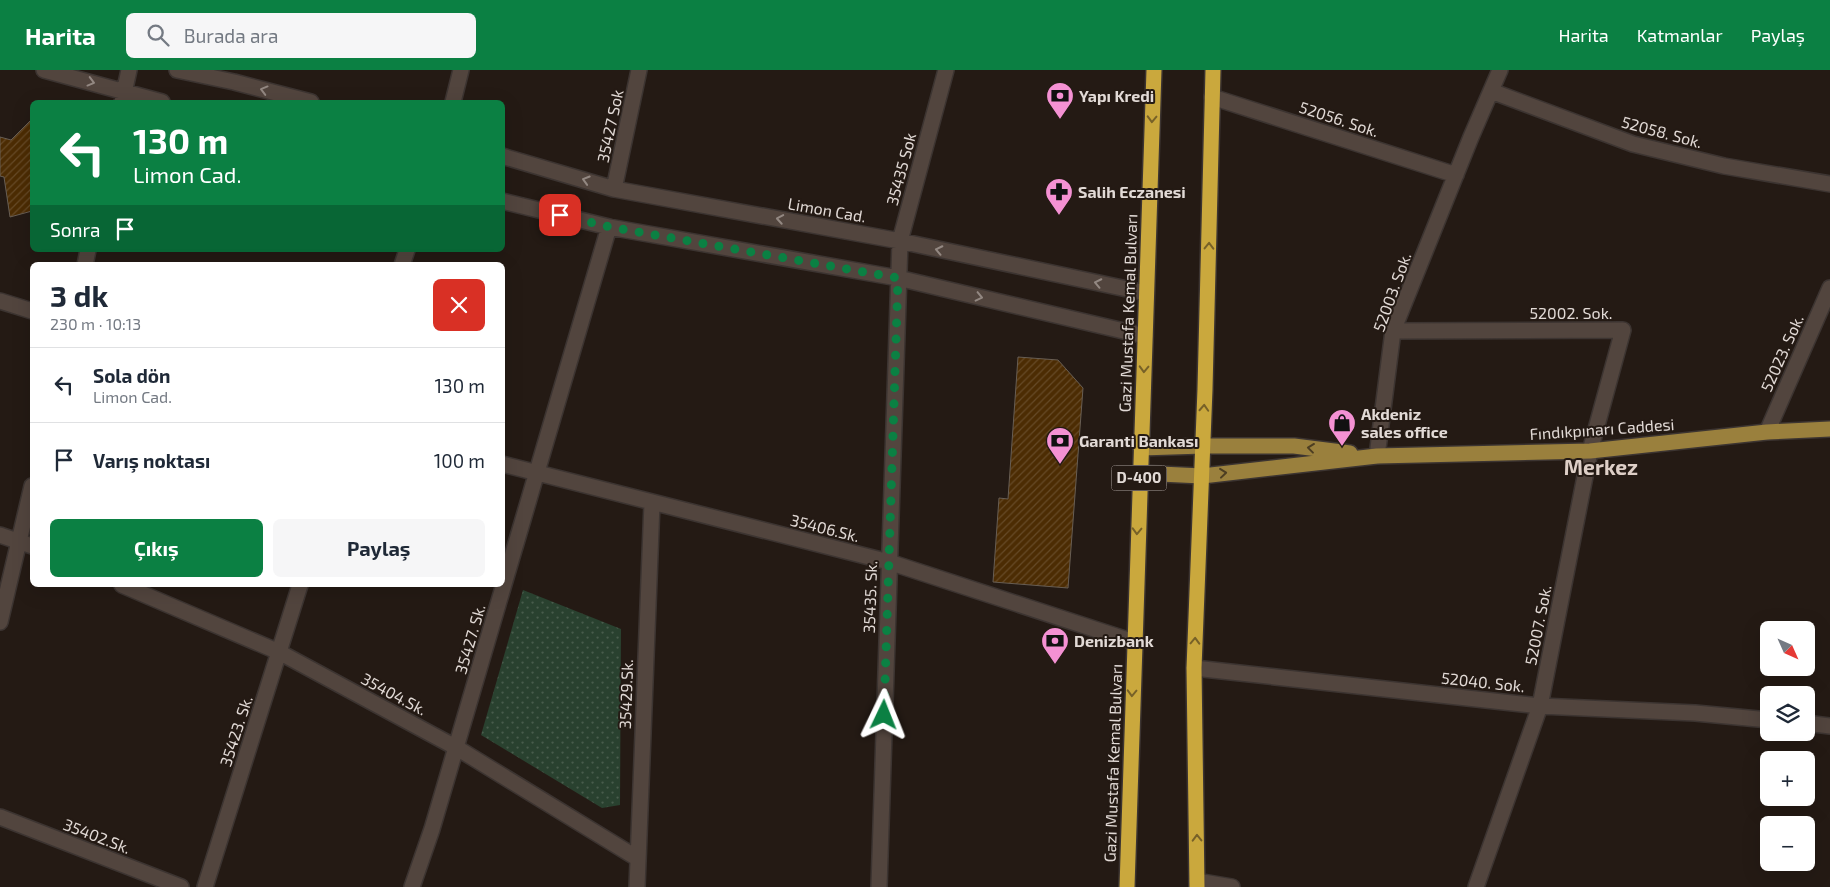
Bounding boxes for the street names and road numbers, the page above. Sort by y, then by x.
street label: 35427 Sok [592,88,627,164]
street label: 52056. Sok. [1297,97,1381,140]
street label: 52058. Sok. [1620,112,1704,151]
street label: 35435 Sok [882,130,919,207]
street label: Limon Cad. [787,193,868,226]
street label: Gazi Mustafa Kemal Bulvarı [1115,213,1140,413]
street label: 52003. Sok. [1368,250,1415,334]
street label: 52002. Sok. [1530,303,1612,322]
street label: 52023. Sok. [1756,311,1807,394]
street label: Fındıkpınarı Caddesi [1529,414,1675,443]
road number: D-400 [1112,466,1166,490]
street label: 35406.Sk. [789,510,862,545]
street label: 35435. Sk. [859,560,880,634]
street label: 52007. Sok. [1520,583,1555,667]
street label: 35427. Sk. [450,602,489,676]
street label: 35429.Sk. [615,659,636,729]
street label: Gazi Mustafa Kemal Bulvarı [1100,663,1125,863]
street label: 35404.Sk. [358,668,430,719]
street label: 52040. Sok. [1440,668,1526,695]
street label: 35423. Sk. [215,693,256,769]
street label: 35402.Sk. [61,814,133,857]

